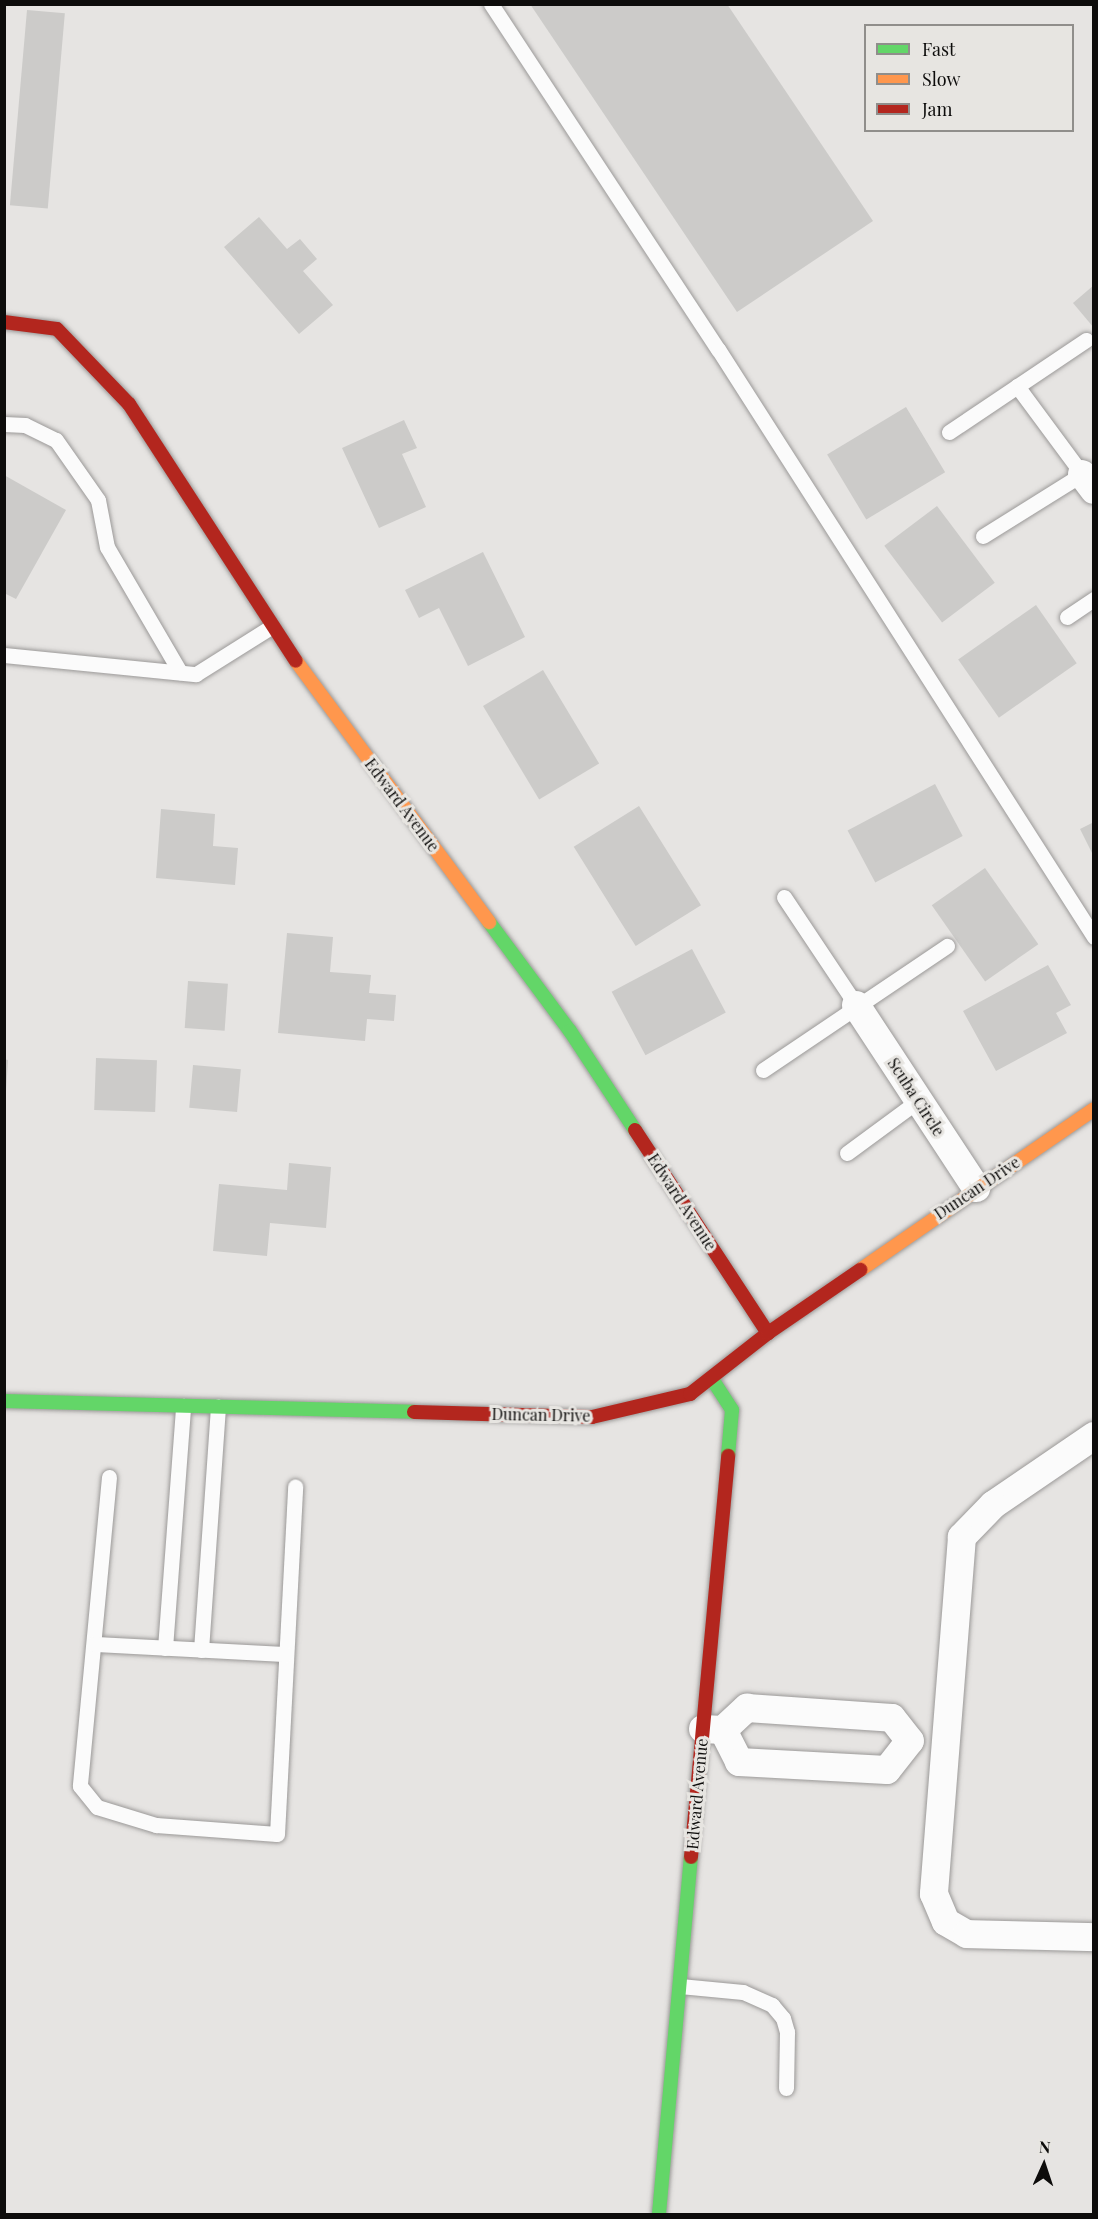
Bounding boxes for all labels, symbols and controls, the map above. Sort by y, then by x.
legend [864,24,1074,132]
text: Fast [922,37,955,61]
text: Slow [922,67,960,91]
text: Jam [922,97,952,121]
street label: Edward Avenue [361,754,443,856]
street label: Scuba Circle [884,1054,948,1140]
street label: Edward Avenue [643,1150,721,1254]
street label: Duncan Drive [931,1152,1023,1224]
street label: Duncan Drive [491,1405,591,1425]
street label: Edward Avenue [683,1737,711,1851]
north arrow [1014,2135,1074,2195]
text: N [1039,2136,1051,2157]

